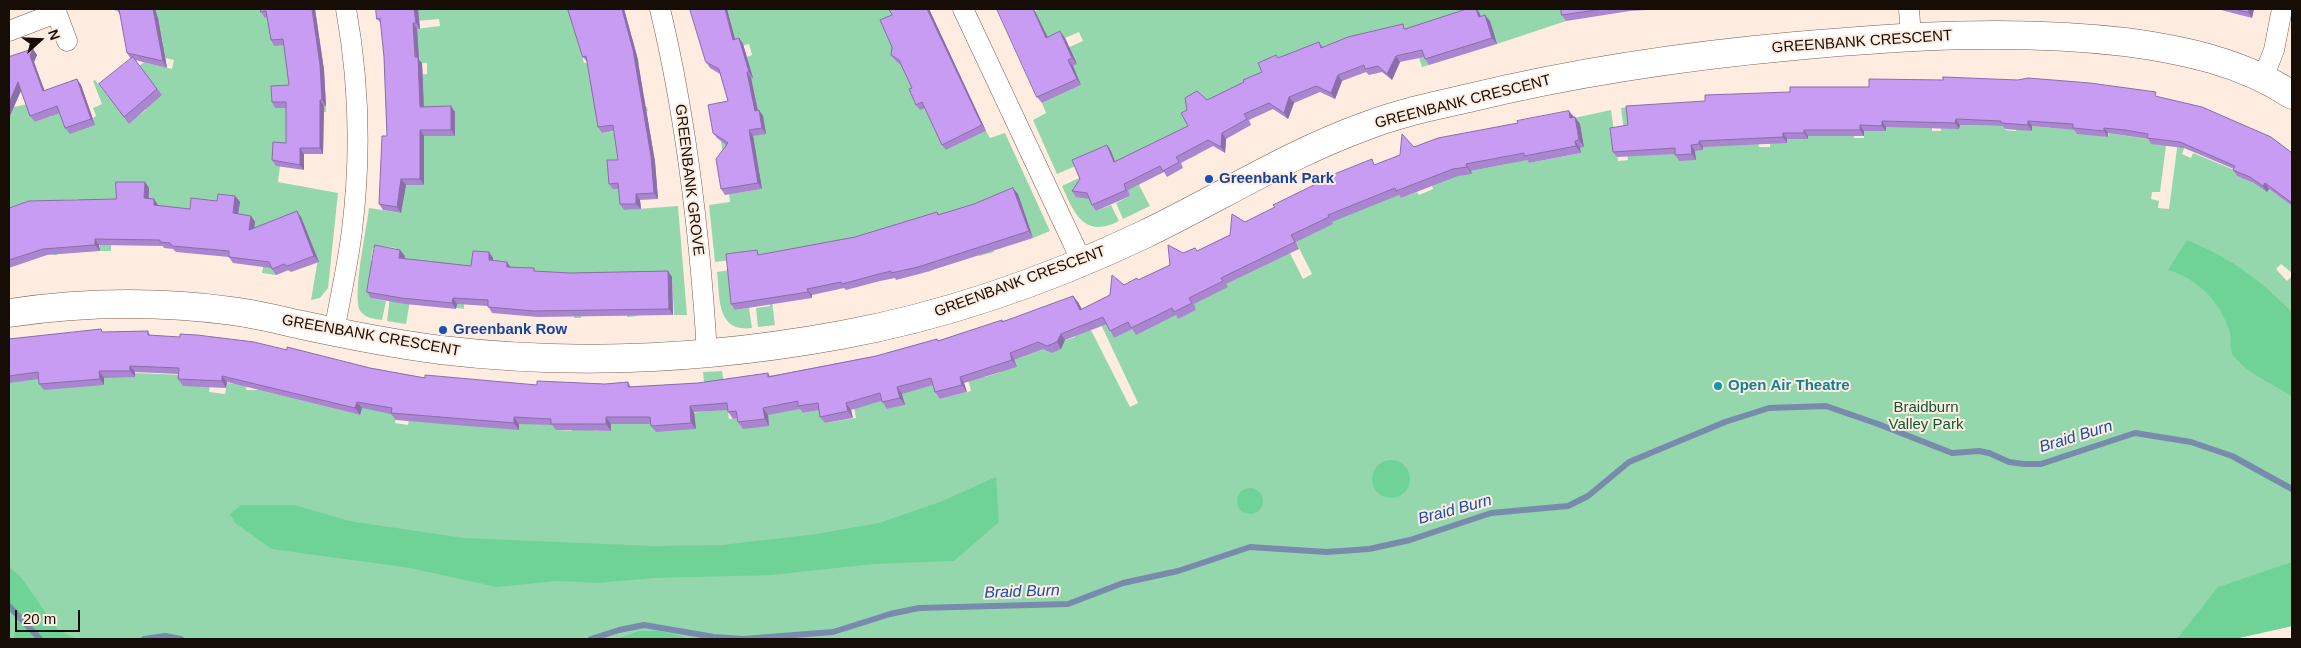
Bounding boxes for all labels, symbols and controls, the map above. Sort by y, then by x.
north arrow [15,15,65,65]
text: N [45,27,63,42]
street label: GREENBANK CRESCENT [1771,27,1953,57]
street label: GREENBANK CRESCENT [1373,71,1553,133]
street label: GREENBANK GROVE [671,103,707,257]
place label: Greenbank Park [1219,170,1334,188]
marker: Greenbank Park [1203,173,1215,185]
street label: GREENBANK CRESCENT [932,243,1108,321]
street label: GREENBANK CRESCENT [280,311,462,361]
place label: Greenbank Row [453,321,567,339]
marker: Greenbank Row [437,324,449,336]
place label: Open Air Theatre [1728,377,1850,395]
marker: Open Air Theatre [1712,380,1724,392]
park label: Braidburn Valley Park [1889,399,1963,434]
water label: Braid Burn [2037,417,2115,457]
water label: Braid Burn [1416,491,1494,529]
water label: Braid Burn [984,581,1060,603]
scale bar [18,600,82,632]
text: 20 m [23,610,56,627]

